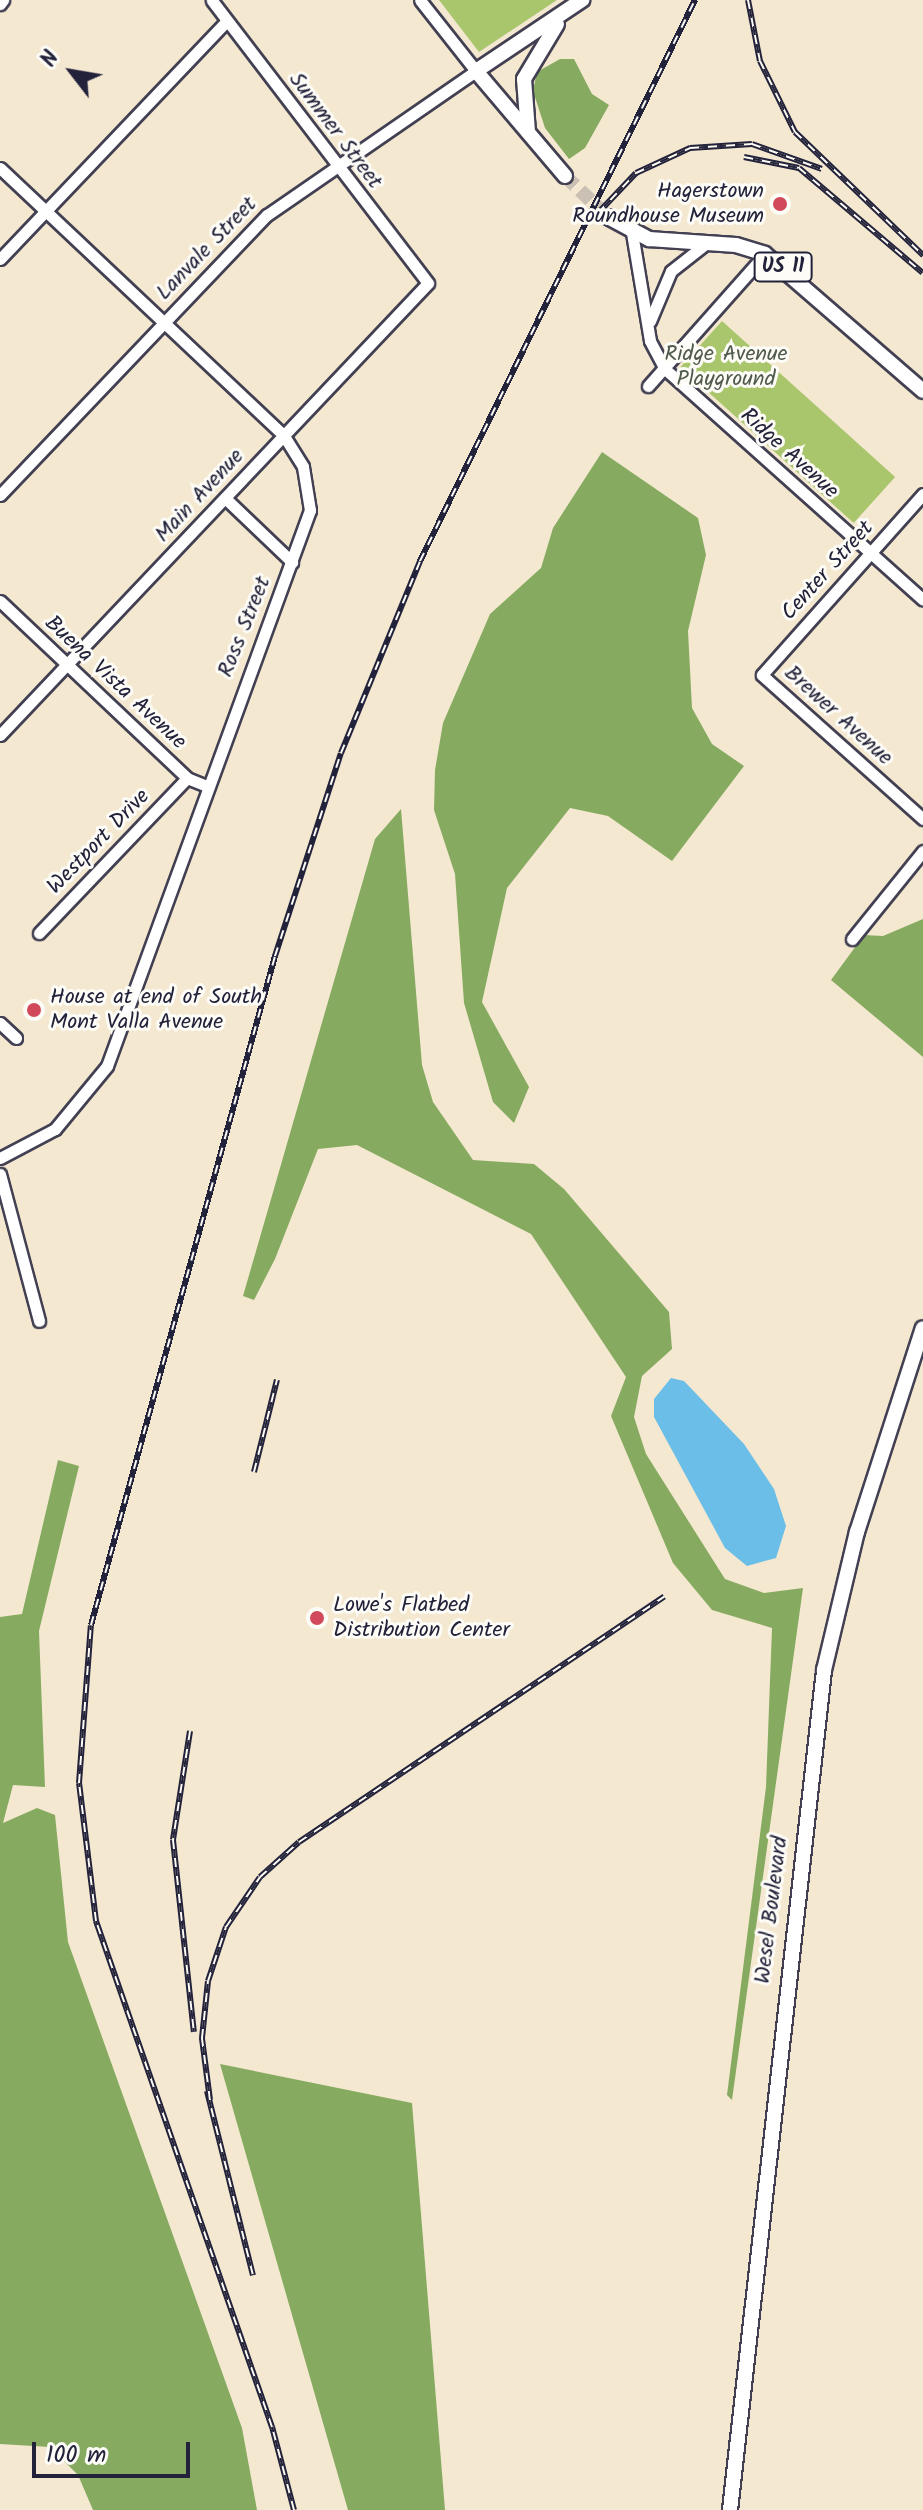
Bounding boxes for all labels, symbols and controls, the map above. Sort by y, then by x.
north arrow [32,32,112,112]
text: N [32,44,70,74]
street label: Summer Street [283,68,387,194]
place label: Hagerstown Roundhouse Museum [572,178,764,230]
street label: Lanvale Street [151,192,263,306]
marker: Hagerstown Roundhouse Museum [771,195,789,213]
road number: US 11 [753,251,813,283]
park label: Ridge Avenue Playground [664,341,788,392]
street label: Ridge Avenue [734,403,844,505]
street label: Main Avenue [150,444,250,548]
street label: Center Street [776,516,880,626]
street label: Ross Street [213,573,277,681]
street label: Buena Vista Avenue [39,611,191,755]
street label: Brewer Avenue [778,660,898,772]
street label: Westport Drive [42,784,156,900]
place label: House at end of South Mont Valla Avenue [50,984,262,1036]
marker: House at end of South Mont Valla Avenue [25,1001,43,1019]
place label: Lowe's Flatbed Distribution Center [333,1592,510,1644]
marker: Lowe's Flatbed Distribution Center [308,1609,326,1627]
street label: Wesel Boulevard [750,1835,794,1985]
scale bar [36,2426,194,2476]
text: 100 m [46,2436,106,2475]

